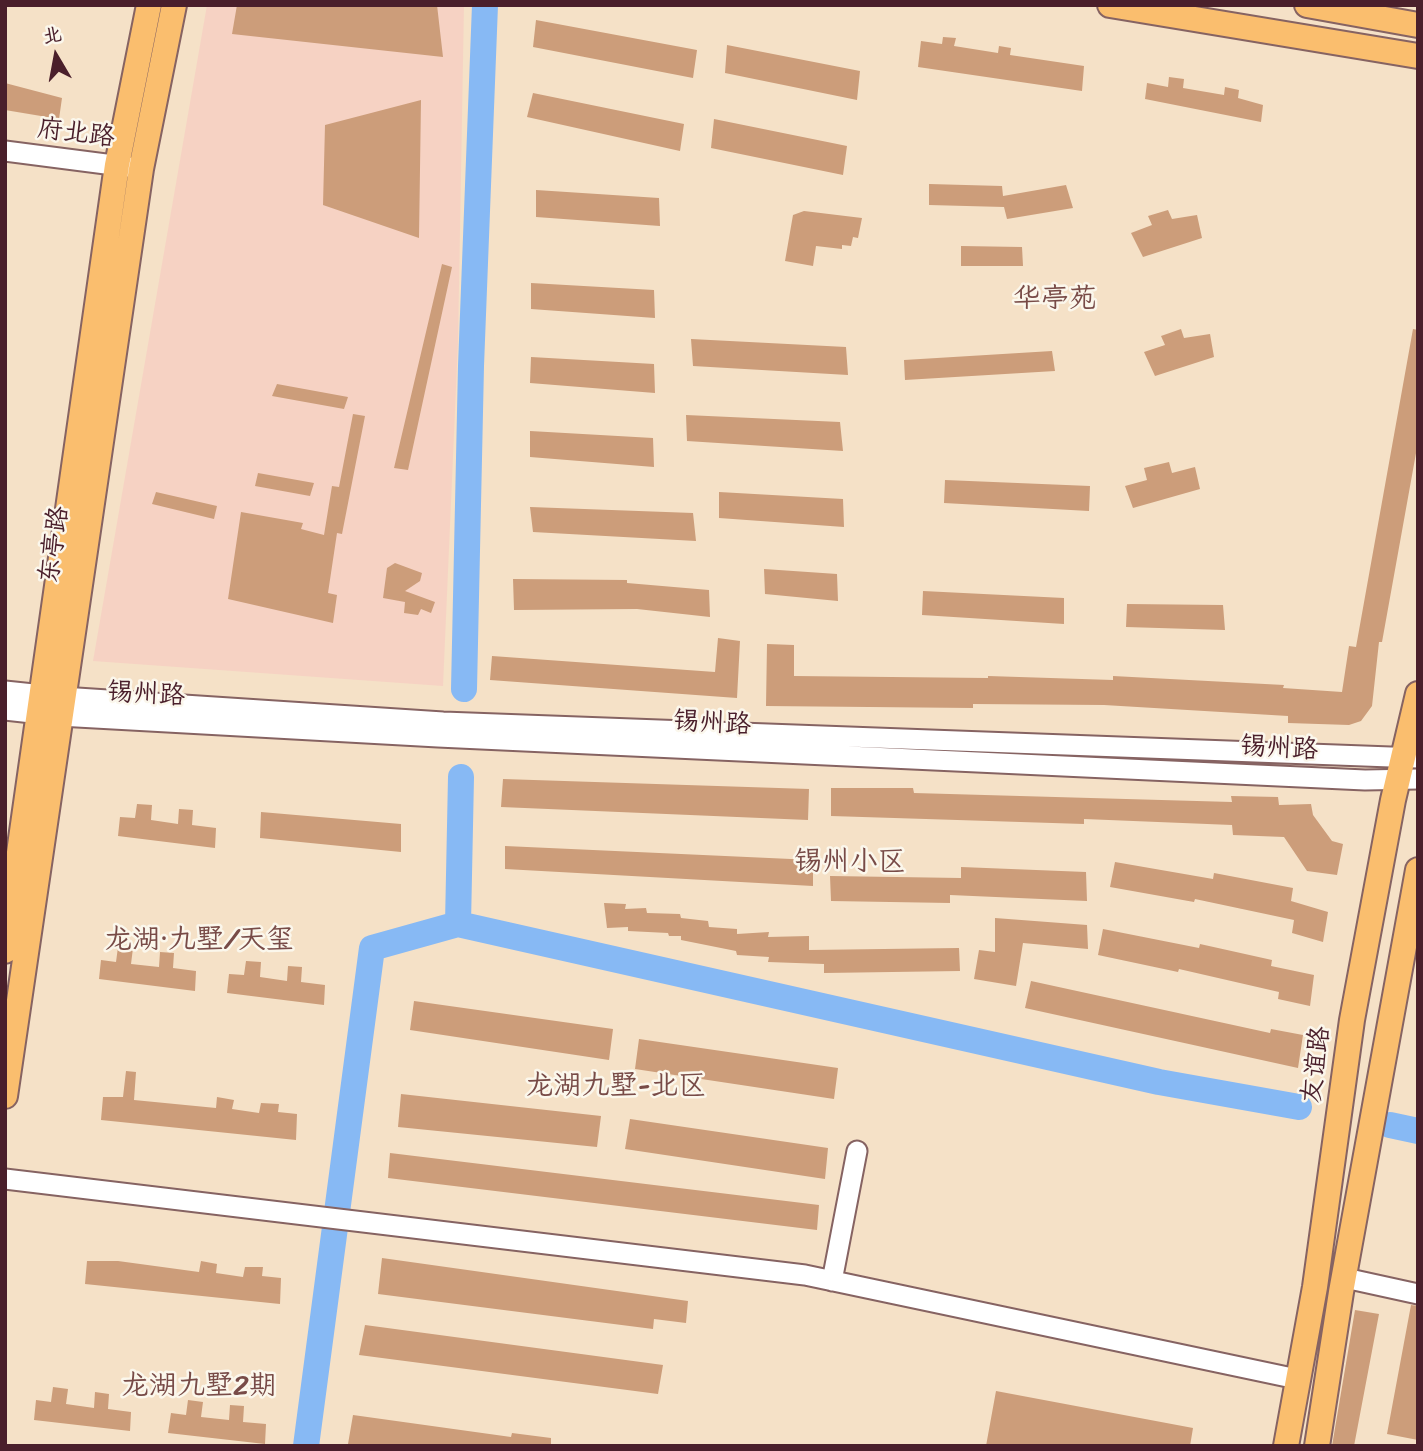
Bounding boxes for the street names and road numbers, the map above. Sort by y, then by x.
street label: 府北路 [35,114,117,154]
street label: 东亭路 [34,504,76,586]
street label: 锡州路 [106,677,186,713]
street label: 锡州路 [672,706,752,742]
street label: 锡州路 [1239,731,1319,767]
street label: 友谊路 [1297,1024,1337,1106]

